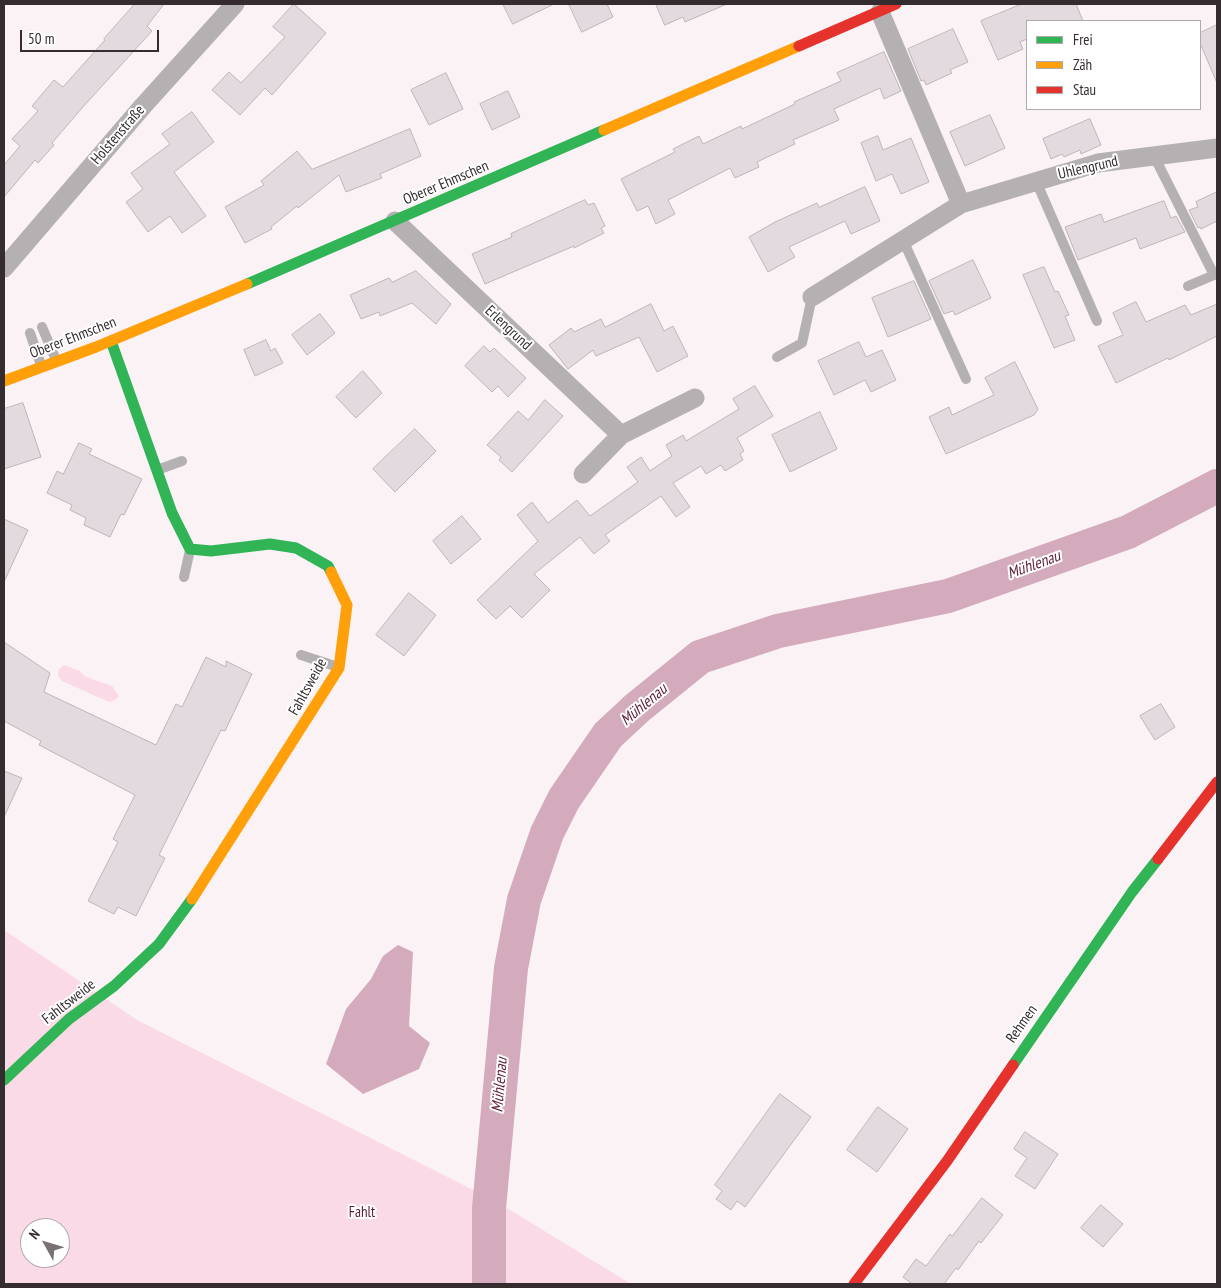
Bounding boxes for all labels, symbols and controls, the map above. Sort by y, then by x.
scale bar [22,20,161,52]
legend [1026,20,1201,110]
text: 50 m [28,29,54,48]
text: Frei [1073,30,1093,49]
text: Zäh [1073,55,1092,74]
text: Stau [1073,80,1096,99]
street label: Holstenstraße [87,102,149,168]
street label: Uhlengrund [1056,152,1120,184]
street label: Oberer Ehmschen [401,157,491,209]
street label: Erlengrund [481,302,535,354]
street label: Oberer Ehmschen [27,313,119,363]
water label: Mühlenau [1005,547,1063,583]
street label: Fahltsweide [285,655,331,719]
water label: Mühlenau [617,680,671,730]
street label: Fahltsweide [39,976,99,1028]
street label: Rehmen [1003,1002,1041,1046]
water label: Mühlenau [488,1057,512,1113]
park label: Fahlt [349,1204,375,1222]
north arrow [20,1218,70,1268]
text: N [25,1226,43,1243]

